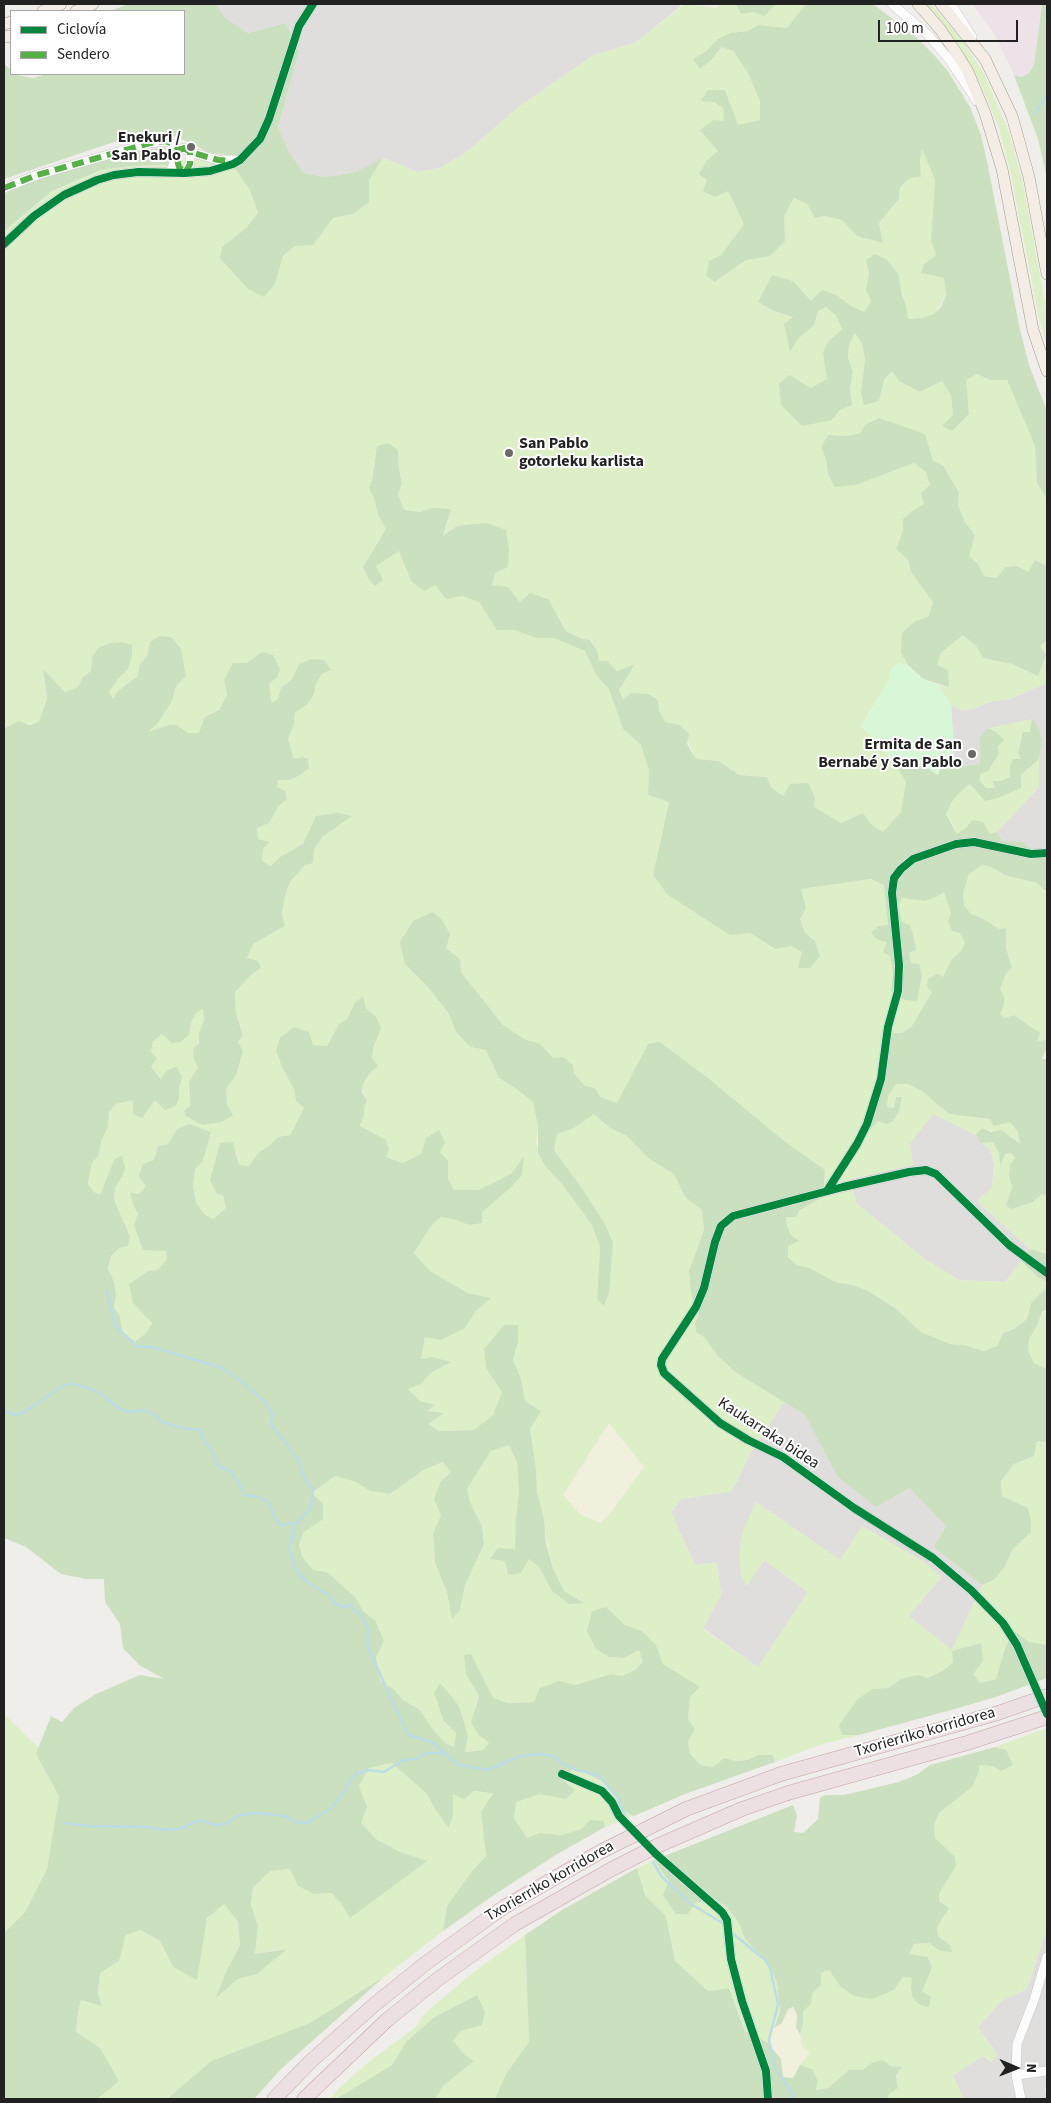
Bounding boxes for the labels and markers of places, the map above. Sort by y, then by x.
place label: Enekuri / San Pablo [111,128,181,166]
marker: Enekuri / San Pablo [185,141,197,153]
place label: San Pablo gotorleku karlista [519,434,644,472]
marker: San Pablo gotorleku karlista [503,447,515,459]
place label: Ermita de San Bernabé y San Pablo [818,735,962,773]
marker: Ermita de San Bernabé y San Pablo [966,748,978,760]

